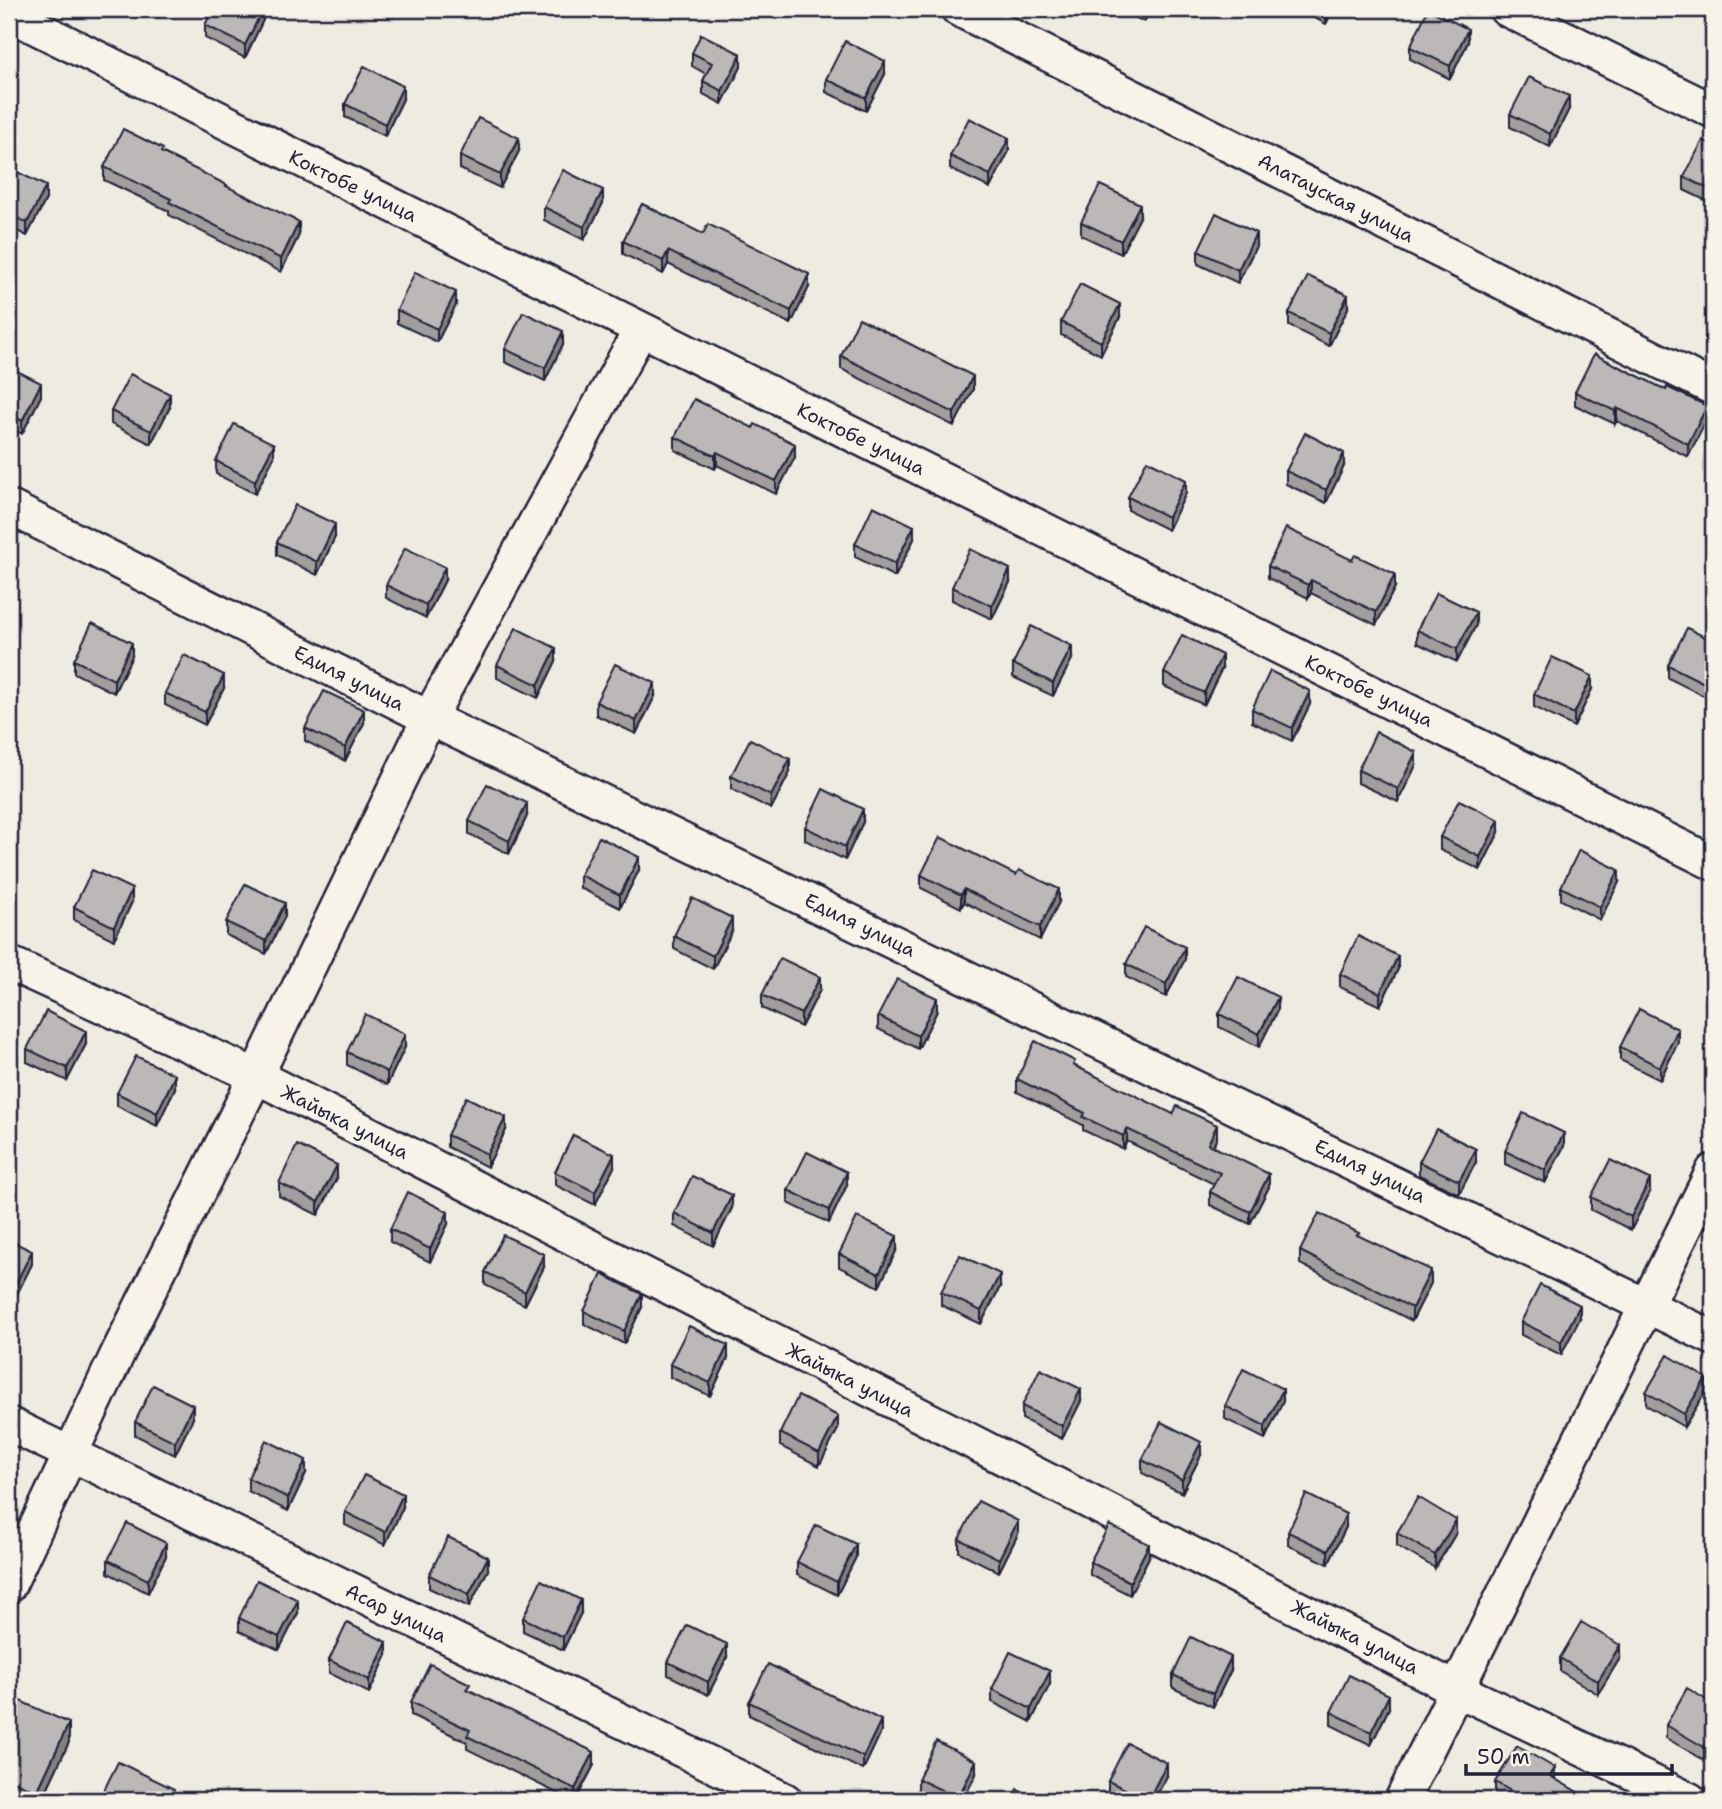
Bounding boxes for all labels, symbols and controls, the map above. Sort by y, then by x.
street label: Коктобе улица [285,144,421,228]
street label: Алатауская улица [1254,148,1418,248]
street label: Коктобе улица [793,397,929,481]
street label: Едиля улица [290,639,409,717]
street label: Коктобе улица [1301,649,1437,733]
street label: Едиля улица [800,887,920,963]
street label: Жайыка улица [277,1079,413,1165]
street label: Едиля улица [1310,1133,1430,1209]
street label: Жайыка улица [782,1337,918,1423]
street label: Асар улица [341,1578,451,1648]
street label: Жайыка улица [1287,1594,1423,1680]
scale bar [1466,1732,1673,1776]
text: 50 m [1477,1743,1530,1771]

